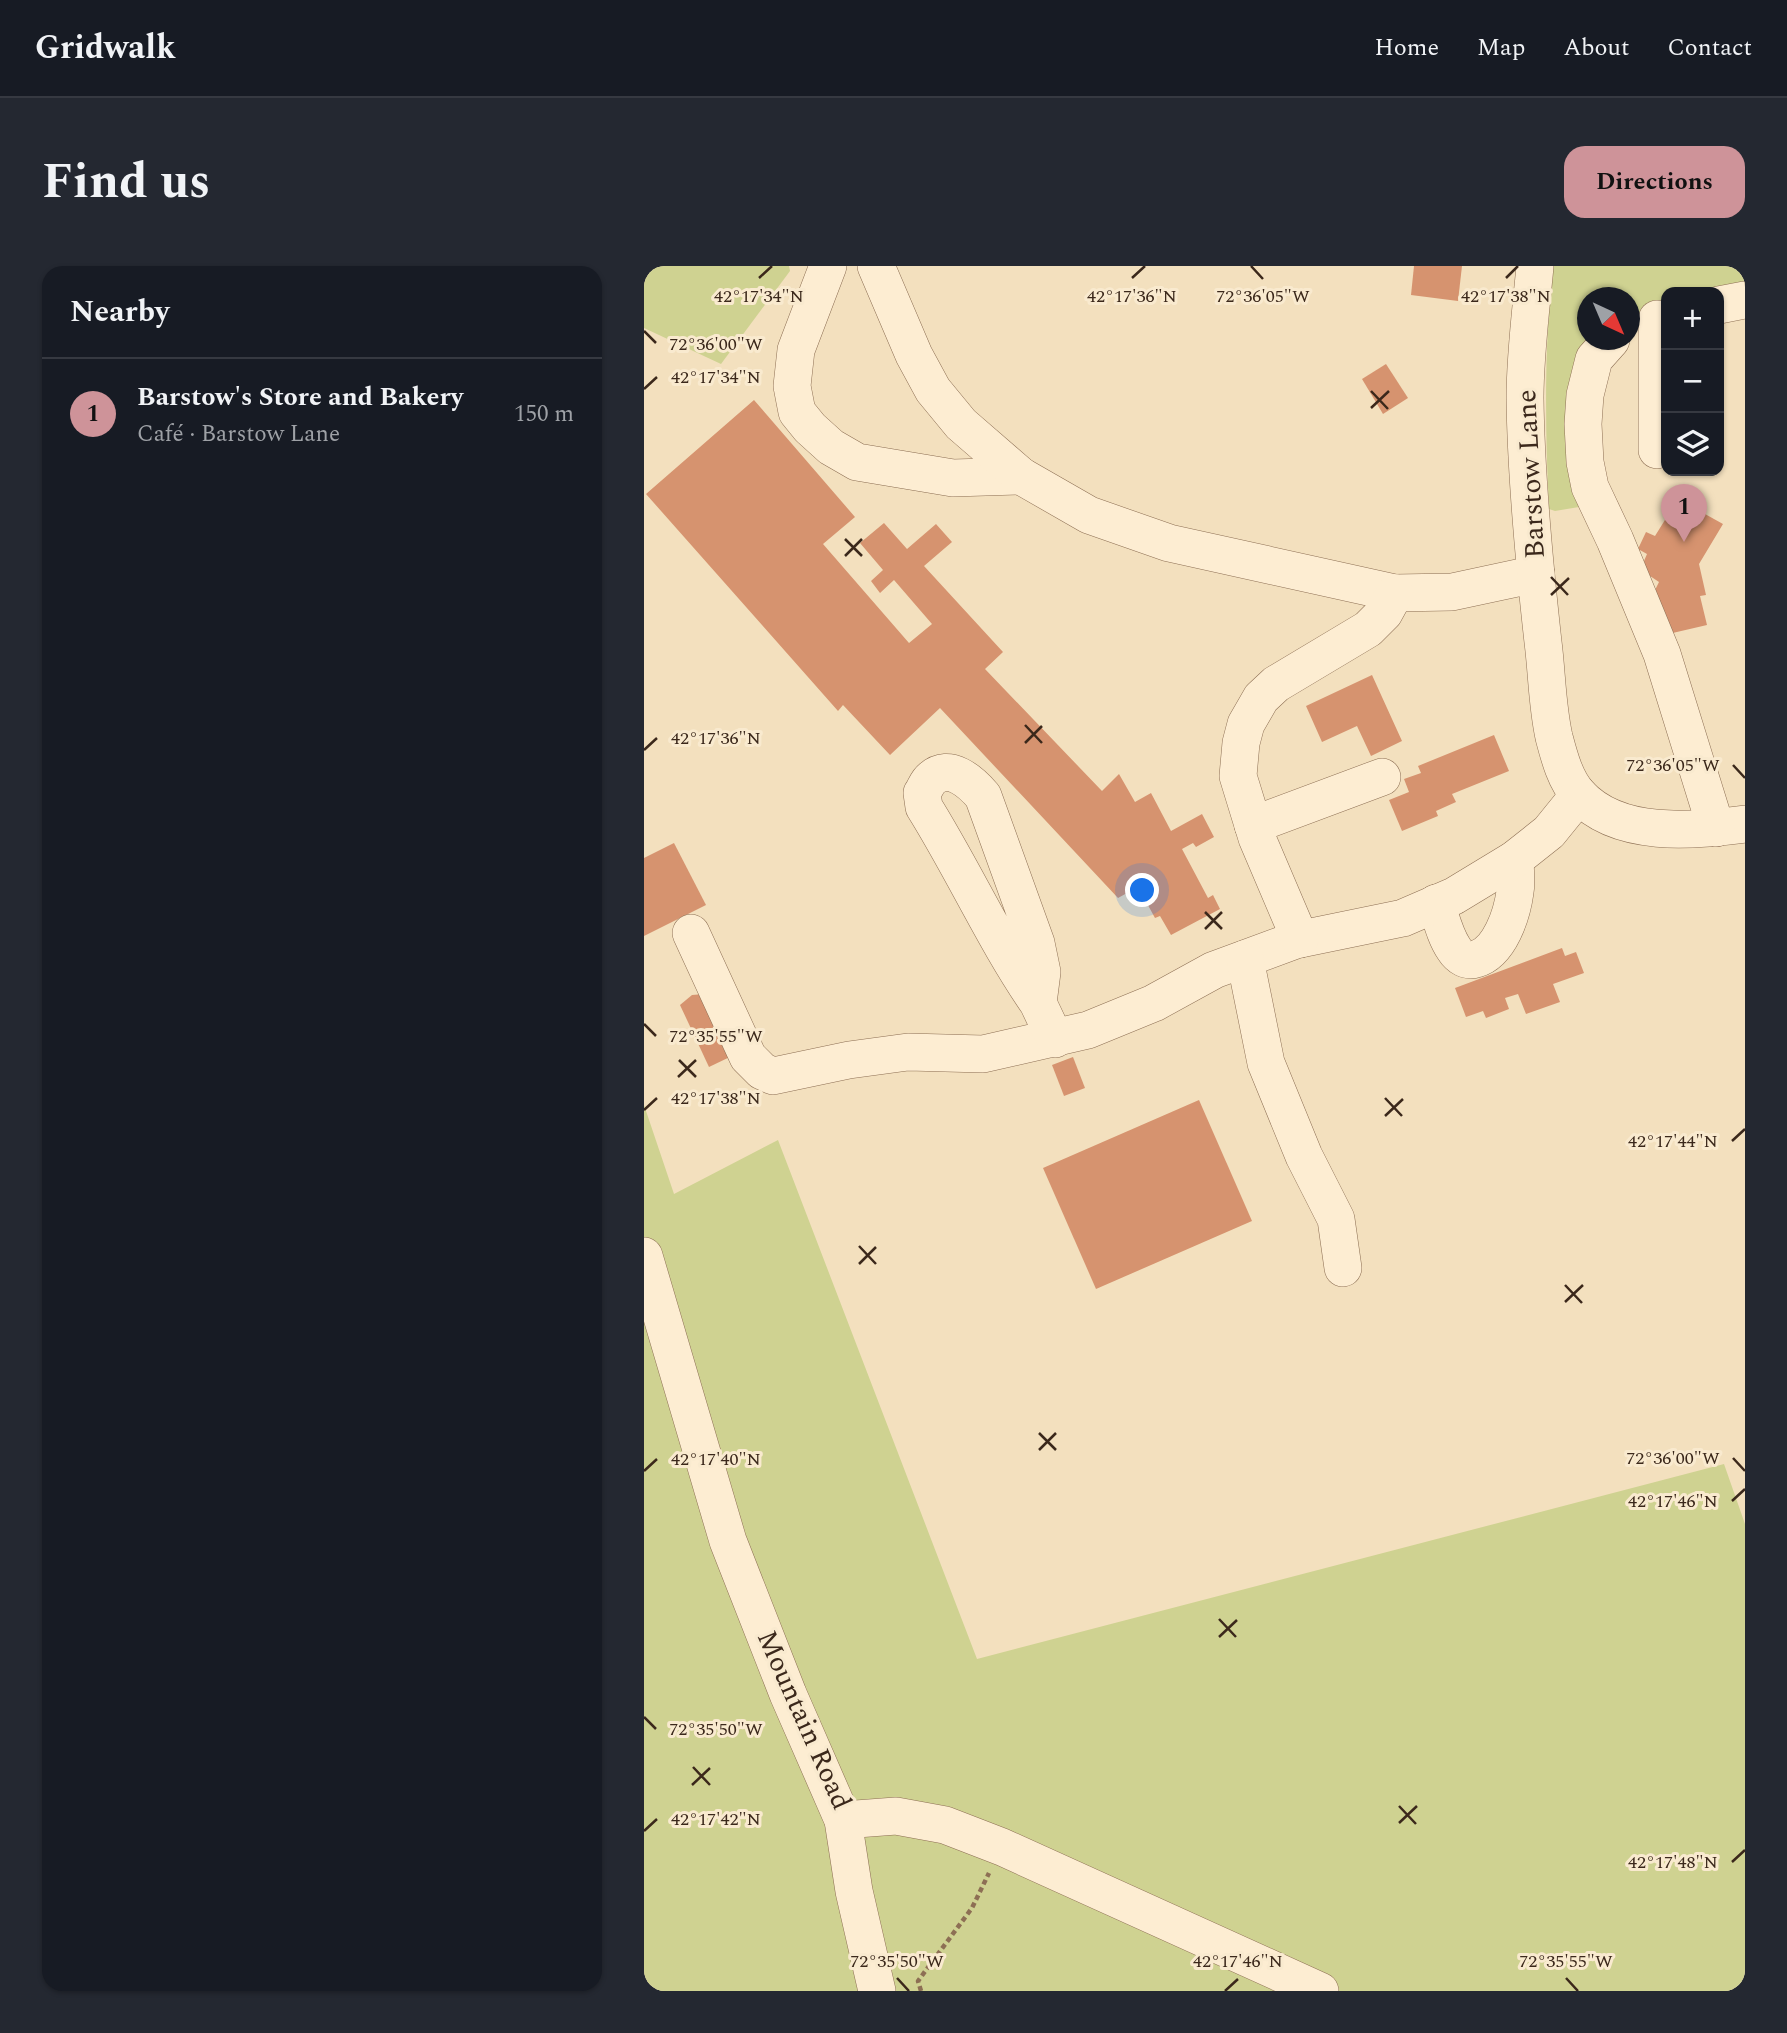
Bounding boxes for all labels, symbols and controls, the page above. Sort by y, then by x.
text: Gridwalk [35,23,176,73]
text: Home [1374,30,1439,66]
text: Map [1477,30,1525,66]
text: About [1563,30,1629,66]
text: Contact [1667,30,1752,66]
text: Find us [42,145,210,220]
button: Directions [1564,146,1745,218]
text: 42°17'34"N [714,283,804,310]
text: 42°17'36"N [1087,283,1177,310]
text: 72°36'05"W [1216,283,1310,310]
text: 42°17'38"N [1461,283,1551,310]
north arrow [1577,287,1640,350]
map controls [1661,287,1724,476]
button: + [1661,287,1724,350]
text: Nearby [70,289,169,335]
text: 72°36'00"W [669,331,763,358]
button: − [1661,350,1724,413]
text: 42°17'34"N [671,364,761,391]
text: Barstow's Store and Bakery [137,377,463,417]
street label: Barstow Lane [1505,388,1557,560]
text: 1 [87,397,99,432]
text: 150 m [514,397,574,432]
button: layers [1661,413,1724,476]
text: Café · Barstow Lane [137,417,340,452]
pin: 1 [1661,484,1707,542]
text: 42°17'36"N [671,725,761,752]
text: 72°36'05"W [1626,752,1720,779]
your location [1125,873,1159,907]
text: 72°35'55"W [669,1023,763,1050]
text: 42°17'38"N [671,1085,761,1112]
text: 42°17'44"N [1628,1128,1718,1155]
text: 72°36'00"W [1626,1445,1720,1472]
text: 42°17'40"N [671,1446,761,1473]
text: 42°17'46"N [1628,1488,1718,1515]
street label: Mountain Road [745,1623,863,1817]
text: 72°35'50"W [669,1716,763,1743]
text: 42°17'42"N [671,1806,761,1833]
text: 42°17'48"N [1628,1849,1718,1876]
text: 72°35'50"W [850,1948,944,1975]
text: 42°17'46"N [1193,1948,1283,1975]
text: 72°35'55"W [1519,1948,1613,1975]

